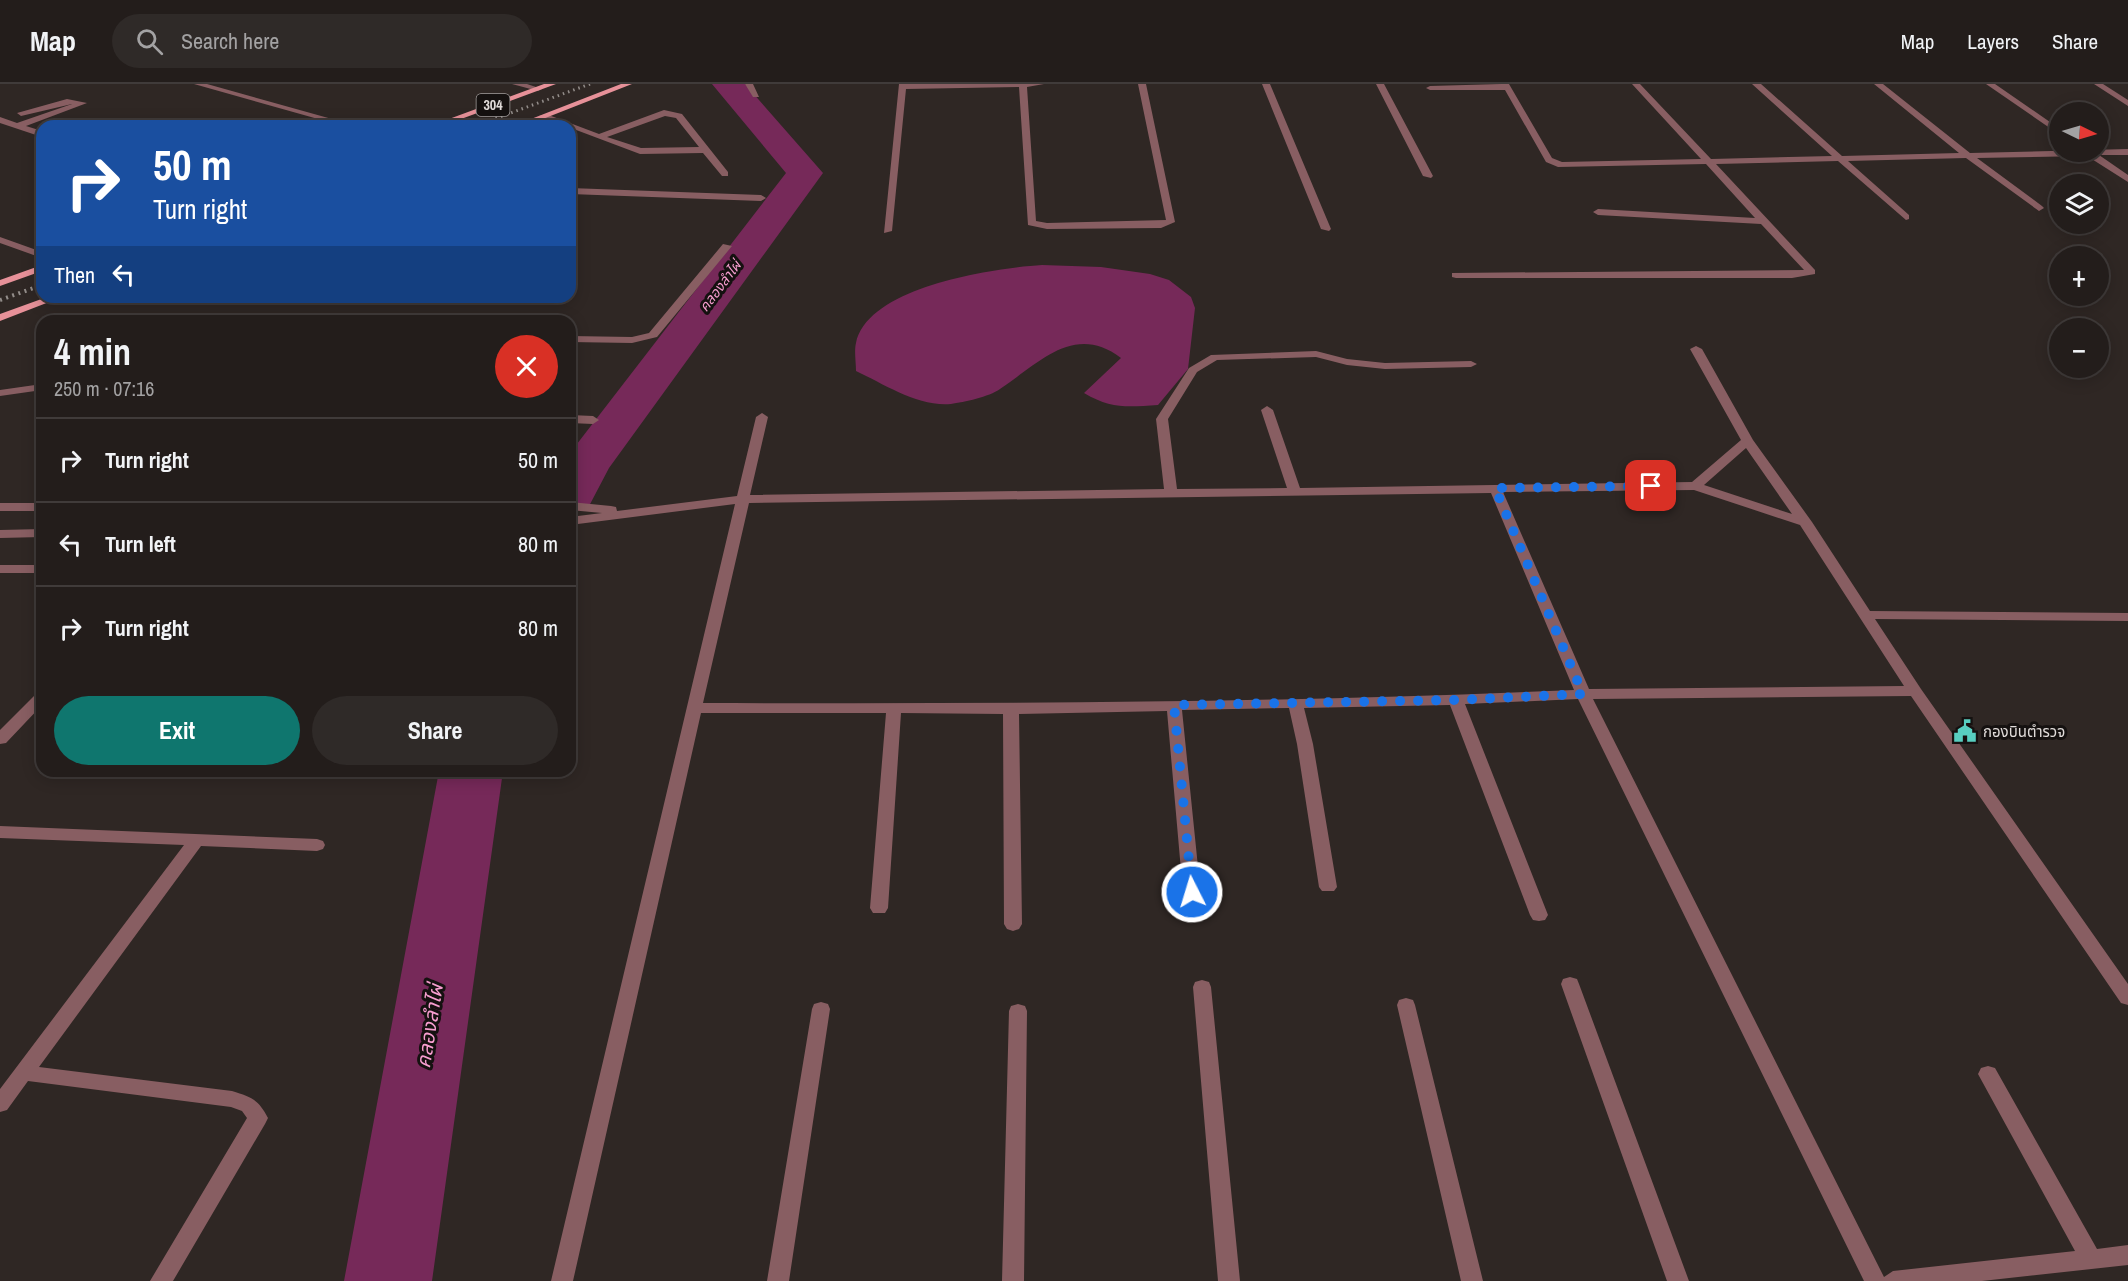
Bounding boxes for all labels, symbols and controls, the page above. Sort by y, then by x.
search box [112,14,532,68]
text: Map [30,22,76,60]
icon: search [133,25,166,58]
text: Search here [181,26,279,56]
text: Map [1901,27,1934,56]
text: Layers [1967,27,2019,56]
text: Share [2052,27,2098,56]
road number: 304 [476,94,510,116]
north arrow [2049,102,2109,162]
map controls [2049,102,2109,378]
text: 50 m [153,137,232,193]
icon: right [54,144,132,222]
button: layers [2049,174,2109,234]
text: Turn right [153,191,247,227]
button: + [2049,246,2109,306]
water label: คลองลำไผ่ [695,255,746,315]
icon: left [107,258,140,291]
text: Then [54,260,95,290]
button: − [2049,318,2109,378]
text: 4 min [54,328,131,376]
button: close [495,335,558,398]
text: 250 m · 07:16 [54,375,154,402]
icon: right [54,444,87,477]
text: Turn right [105,445,189,475]
text: 50 m [518,445,558,475]
pin [1625,460,1676,511]
icon: arrive [1634,469,1667,502]
icon: left [54,528,87,561]
text: Turn left [105,529,176,559]
text: 80 m [518,529,558,559]
icon: right [54,612,87,645]
text: Turn right [105,613,189,643]
text: 80 m [518,613,558,643]
button: Exit [54,696,300,765]
button: Share [312,696,558,765]
public building icon: กองบินตำรวจ [1952,718,1978,744]
place label: กองบินตำรวจ [1983,721,2065,742]
position arrow [1160,860,1224,924]
water label: คลองลำไผ่ [409,979,449,1070]

